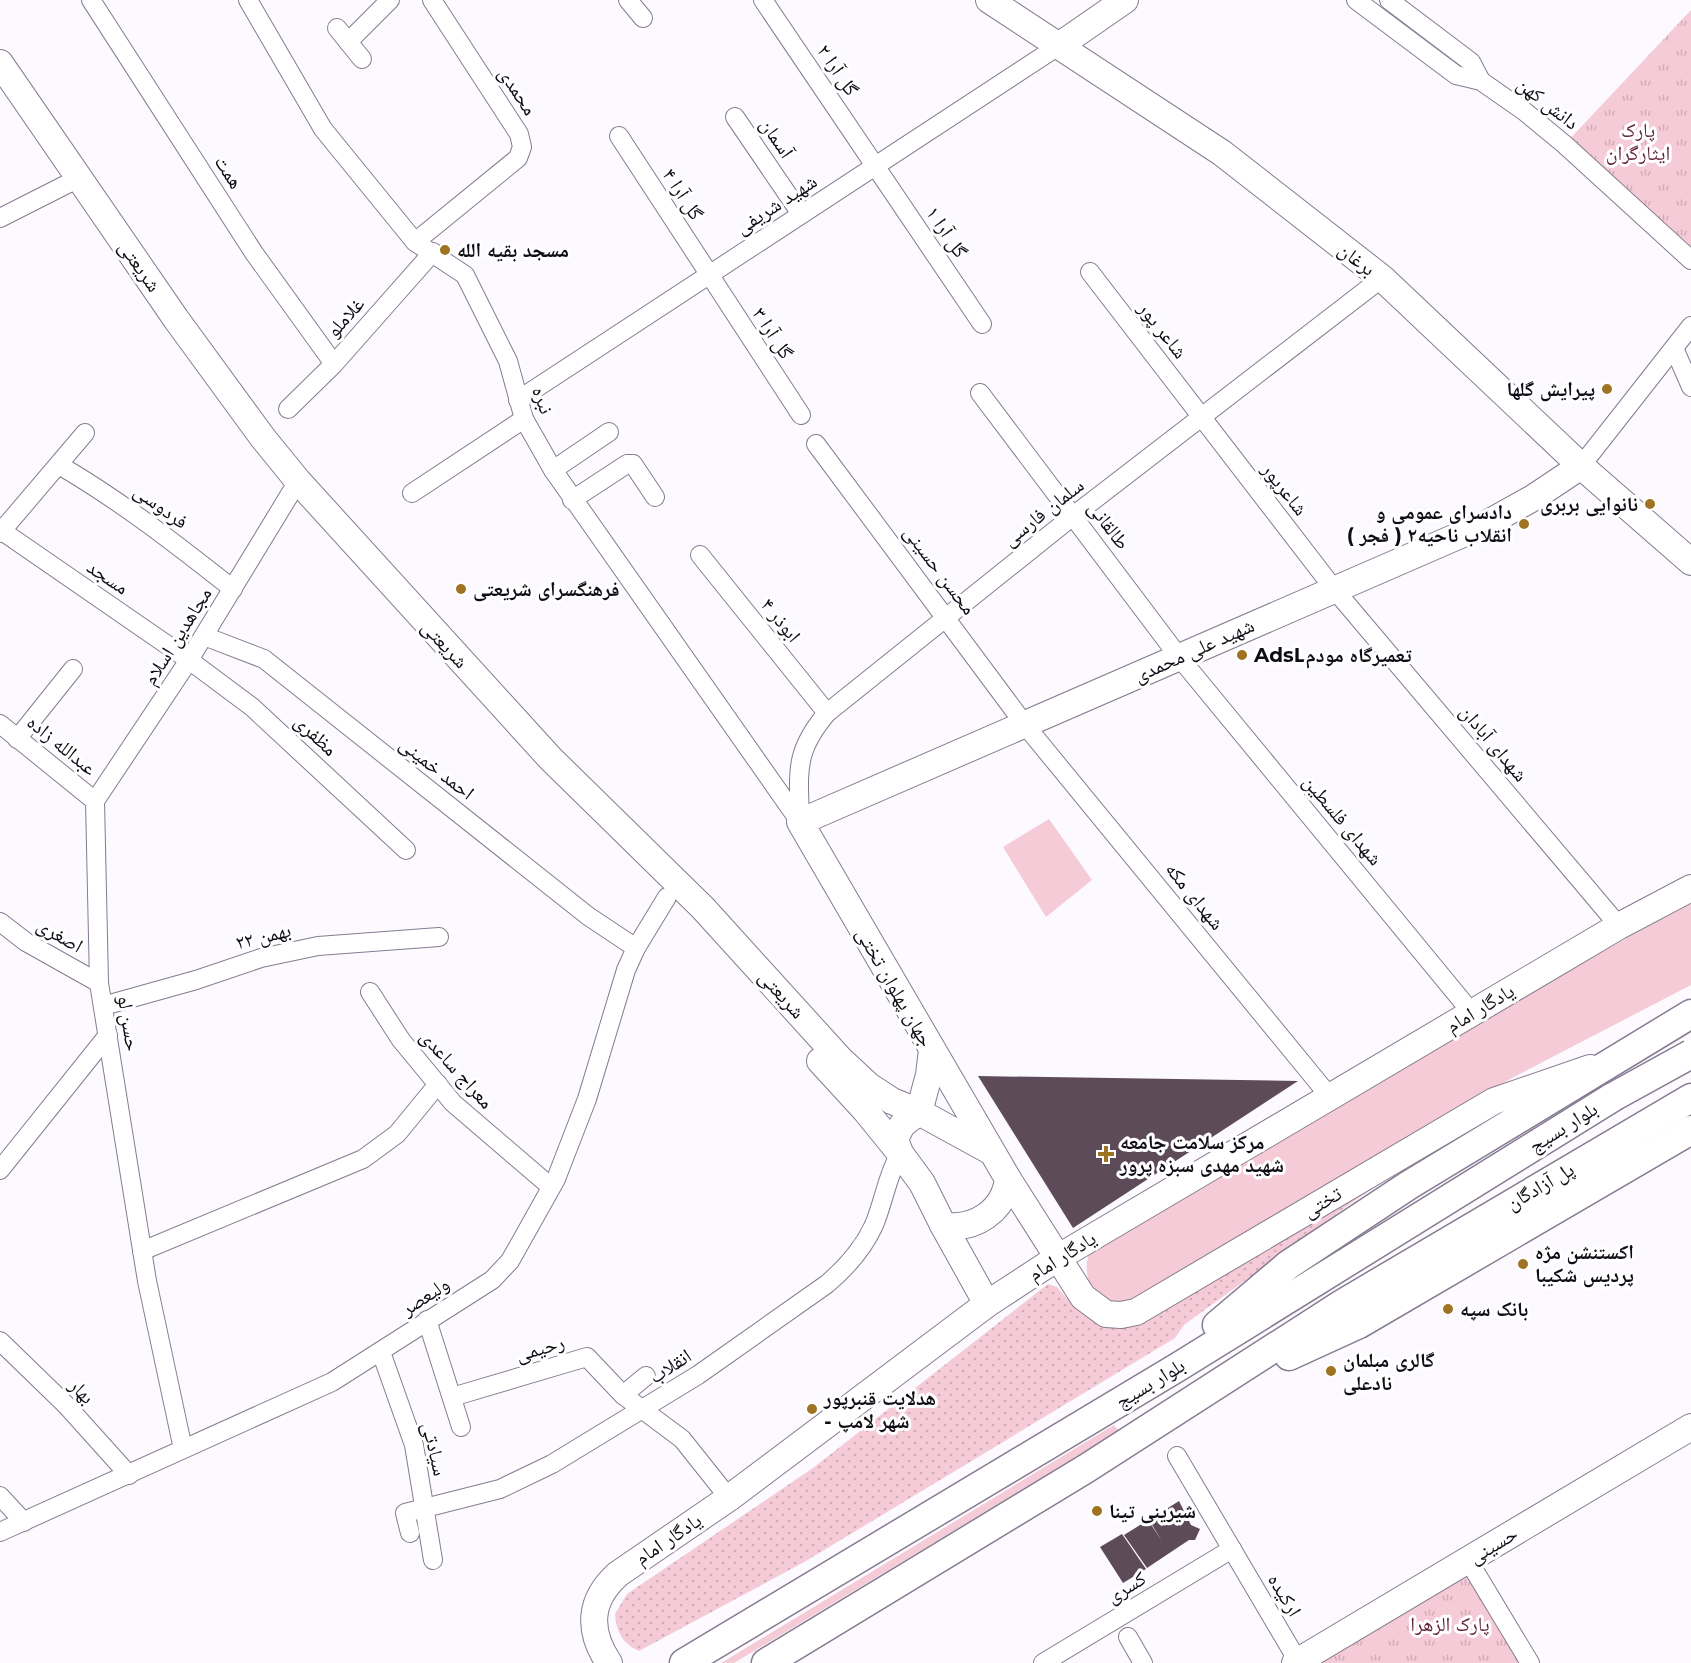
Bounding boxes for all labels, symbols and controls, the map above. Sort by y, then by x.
street label: گل آرا ۲ [812,40,864,100]
street label: محمدی [494,62,542,120]
street label: دانش کهن [1512,71,1584,135]
street label: آسمان [755,113,799,163]
park label: پارک ایثارگران [1606,118,1670,165]
street label: همت [210,151,248,193]
street label: گل آرا ۴ [657,164,709,224]
street label: شهید شریفی [731,169,821,239]
street label: گل آرا ۱ [921,202,973,262]
street label: شریعتی [114,236,166,296]
street label: برغان [1334,237,1380,281]
place label: مسجد بقیه الله [457,238,569,262]
marker: مسجد بقیه الله [438,243,452,257]
street label: غلاملو [321,292,369,342]
street label: شاعر پور [1133,296,1193,363]
street label: گل آرا ۳ [747,303,799,363]
place label: پیرایش گلها [1507,377,1595,402]
marker: پیرایش گلها [1600,382,1614,396]
street label: نبره [527,383,559,417]
street label: شاعرپور [1256,457,1313,520]
street label: سلمان فارسی [998,473,1088,551]
street label: فردوسی [129,478,193,534]
place label: نانوایی بربری [1540,492,1638,517]
street label: طالقانی [1083,496,1135,554]
marker: نانوایی بربری [1643,497,1657,511]
place label: دادسرای عمومی و انقلاب ناحیه۲ ( فجر ) [1347,500,1512,547]
marker: دادسرای عمومی و انقلاب ناحیه۲ ( فجر ) [1517,517,1531,531]
street label: محسن حسینی [899,521,981,619]
street label: مسجد [83,554,133,600]
place label: فرهنگسرای شریعتی [473,577,620,602]
marker: فرهنگسرای شریعتی [454,582,468,596]
street label: مجاهدین اسلام [137,583,218,690]
street label: ابوذر ۴ [756,593,806,647]
street label: شهید علی محمدی [1130,613,1258,687]
street label: شریعتی [417,615,473,673]
place label: AdsLتعمیرگاه مودم [1253,643,1412,669]
marker: AdsLتعمیرگاه مودم [1235,648,1249,662]
street label: شهدای آبادان [1455,700,1533,786]
street label: مظفری [290,709,342,761]
street label: عبدالله زاده [22,710,102,780]
street label: احمد خمینی [395,731,479,805]
street label: شهدای فلسطین [1298,770,1388,870]
street label: شهدای مکه [1161,857,1229,935]
street label: اصغری [33,912,87,958]
street label: ۲۲ بهمن [233,918,293,954]
street label: جهان پهلوان تختی [851,923,939,1051]
street label: شریعتی [754,965,810,1023]
street label: یادگار امام [1442,978,1519,1039]
street label: حسن لو [113,993,145,1053]
street label: معراج ساعدی [414,1024,499,1114]
street label: بلوار بسیج [1524,1096,1602,1158]
place label: مرکز سلامت جامعه شهید مهدی سبزه پرور [1119,1130,1284,1177]
marker: مرکز سلامت جامعه شهید مهدی سبزه پرور [1097,1145,1115,1163]
street label: پل آزادگان [1502,1157,1578,1215]
street label: تختی [1298,1181,1346,1223]
street label: یادگار امام [1024,1226,1101,1288]
place label: اکستنشن مژه پردیس شکیبا [1535,1240,1634,1288]
marker: اکستنشن مژه پردیس شکیبا [1516,1257,1530,1271]
street label: ولیعصر [396,1272,454,1321]
place label: بانک سپه [1460,1297,1528,1321]
marker: بانک سپه [1441,1302,1455,1316]
street label: رحیمی [513,1330,567,1366]
street label: انقلاب [644,1344,696,1388]
place label: گالری مبلمان نادعلی [1343,1348,1435,1396]
street label: بلوار بسیج [1111,1353,1190,1414]
marker: گالری مبلمان نادعلی [1324,1364,1338,1378]
street label: بهار [64,1373,100,1409]
place label: هدلایت قنبرپور - شهر لامپ [823,1386,936,1433]
marker: هدلایت قنبرپور - شهر لامپ [805,1402,819,1416]
street label: سیادتی [417,1420,453,1478]
place label: شیرینی تینا [1109,1499,1196,1524]
marker: شیرینی تینا [1090,1504,1104,1518]
street label: یادگار امام [630,1508,707,1572]
street label: حسینی [1464,1521,1522,1569]
street label: کسری [1102,1566,1150,1608]
street label: ارکیده [1263,1569,1307,1621]
park label: پارک الزهرا [1410,1612,1490,1636]

